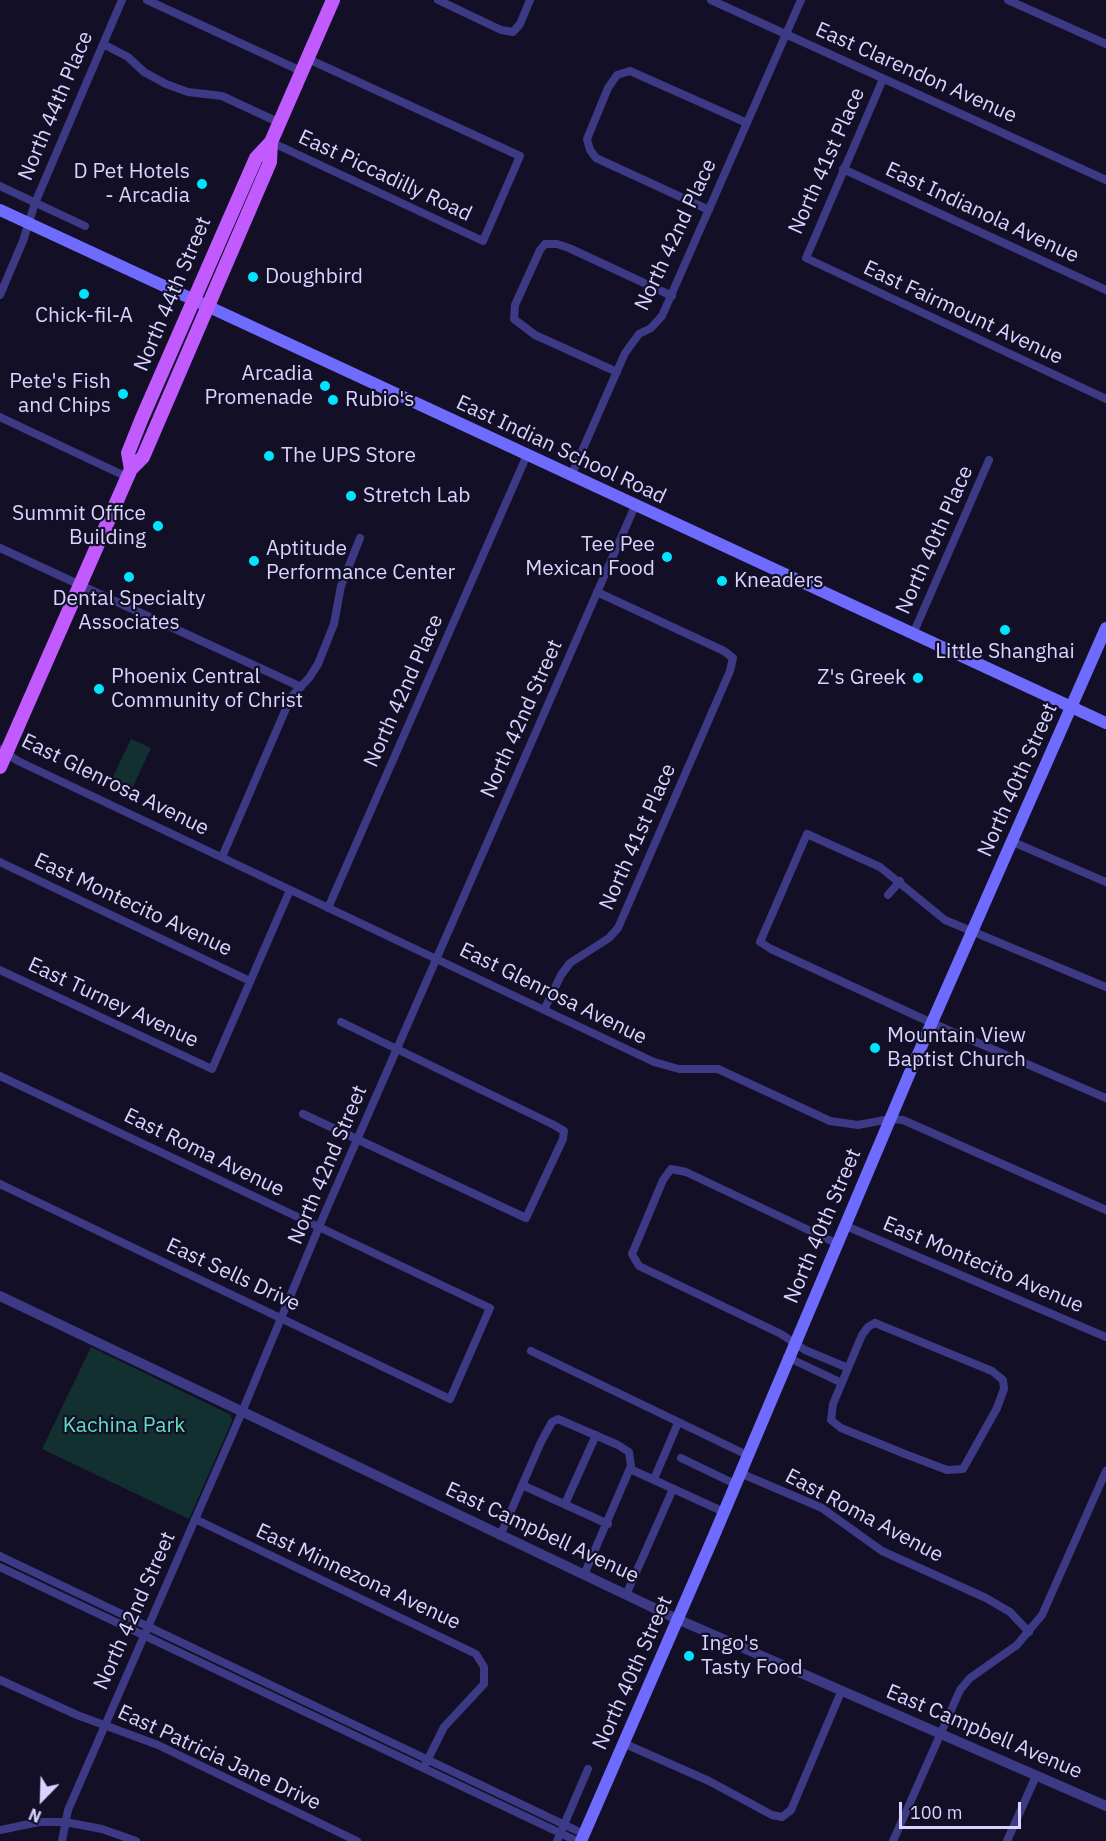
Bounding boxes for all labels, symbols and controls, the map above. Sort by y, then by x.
street label: East Clarendon Avenue [811,17,1021,129]
street label: North 44th Place [13,28,99,184]
street label: North 41st Place [783,84,871,238]
street label: East Piccadilly Road [294,125,476,227]
street label: North 42nd Place [630,155,722,315]
street label: East Indianola Avenue [881,157,1083,269]
place label: D Pet Hotels - Arcadia [73,159,190,209]
marker: D Pet Hotels - Arcadia [195,177,209,191]
street label: North 44th Street [129,213,217,375]
street label: East Fairmount Avenue [859,256,1067,370]
place label: Doughbird [265,264,363,290]
marker: Doughbird [246,270,260,284]
marker: Chick-fil-A [77,287,91,301]
place label: Chick-fil-A [35,303,133,329]
place label: Arcadia Promenade [204,361,313,411]
place label: Pete's Fish and Chips [9,369,111,419]
marker: Arcadia Promenade [318,379,332,393]
marker: Pete's Fish and Chips [116,387,130,401]
place label: Rubio's [345,387,414,413]
street label: East Indian School Road [452,390,670,510]
marker: Rubio's [326,393,340,407]
place label: The UPS Store [281,443,416,469]
marker: The UPS Store [262,449,276,463]
street label: North 40th Place [891,462,979,618]
place label: Stretch Lab [363,483,470,509]
marker: Stretch Lab [344,489,358,503]
place label: Summit Office Building [12,501,146,551]
marker: Summit Office Building [151,519,165,533]
place label: Tee Pee Mexican Food [525,532,655,582]
place label: Aptitude Performance Center [266,536,455,586]
marker: Tee Pee Mexican Food [660,550,674,564]
marker: Aptitude Performance Center [247,554,261,568]
place label: Kneaders [734,568,823,594]
marker: Dental Specialty Associates [122,570,136,584]
marker: Kneaders [715,574,729,588]
place label: Dental Specialty Associates [52,586,206,636]
street label: North 42nd Place [359,611,449,771]
marker: Little Shanghai [998,623,1012,637]
street label: North 42nd Street [476,636,568,802]
place label: Little Shanghai [935,639,1075,665]
place label: Phoenix Central Community of Christ [111,664,303,714]
place label: Z's Greek [817,665,906,691]
marker: Z's Greek [911,671,925,685]
marker: Phoenix Central Community of Christ [92,682,106,696]
street label: North 40th Street [973,699,1063,861]
street label: East Glenrosa Avenue [17,729,213,841]
street label: North 41st Place [594,760,682,914]
street label: East Montecito Avenue [30,848,236,962]
street label: East Glenrosa Avenue [455,938,651,1050]
street label: East Turney Avenue [24,952,202,1054]
place label: Mountain View Baptist Church [887,1023,1026,1073]
marker: Mountain View Baptist Church [868,1041,882,1055]
street label: North 42nd Street [283,1082,373,1248]
street label: East Roma Avenue [120,1103,288,1203]
street label: North 40th Street [779,1145,867,1307]
street label: East Montecito Avenue [879,1211,1087,1319]
street label: East Sells Drive [162,1233,304,1317]
park label: Kachina Park [63,1413,185,1439]
street label: East Roma Avenue [781,1464,947,1568]
street label: East Campbell Avenue [441,1477,643,1589]
street label: East Minnezona Avenue [252,1518,464,1636]
street label: North 42nd Street [89,1528,181,1694]
street label: North 40th Street [588,1592,678,1754]
place label: Ingo's Tasty Food [701,1631,803,1681]
marker: Ingo's Tasty Food [682,1649,696,1663]
street label: East Campbell Avenue [882,1679,1086,1785]
street label: East Patricia Jane Drive [114,1700,324,1816]
north arrow [12,1769,72,1829]
scale bar [902,1790,1024,1828]
text: 100 m [910,1801,962,1824]
text: N [26,1804,44,1827]

